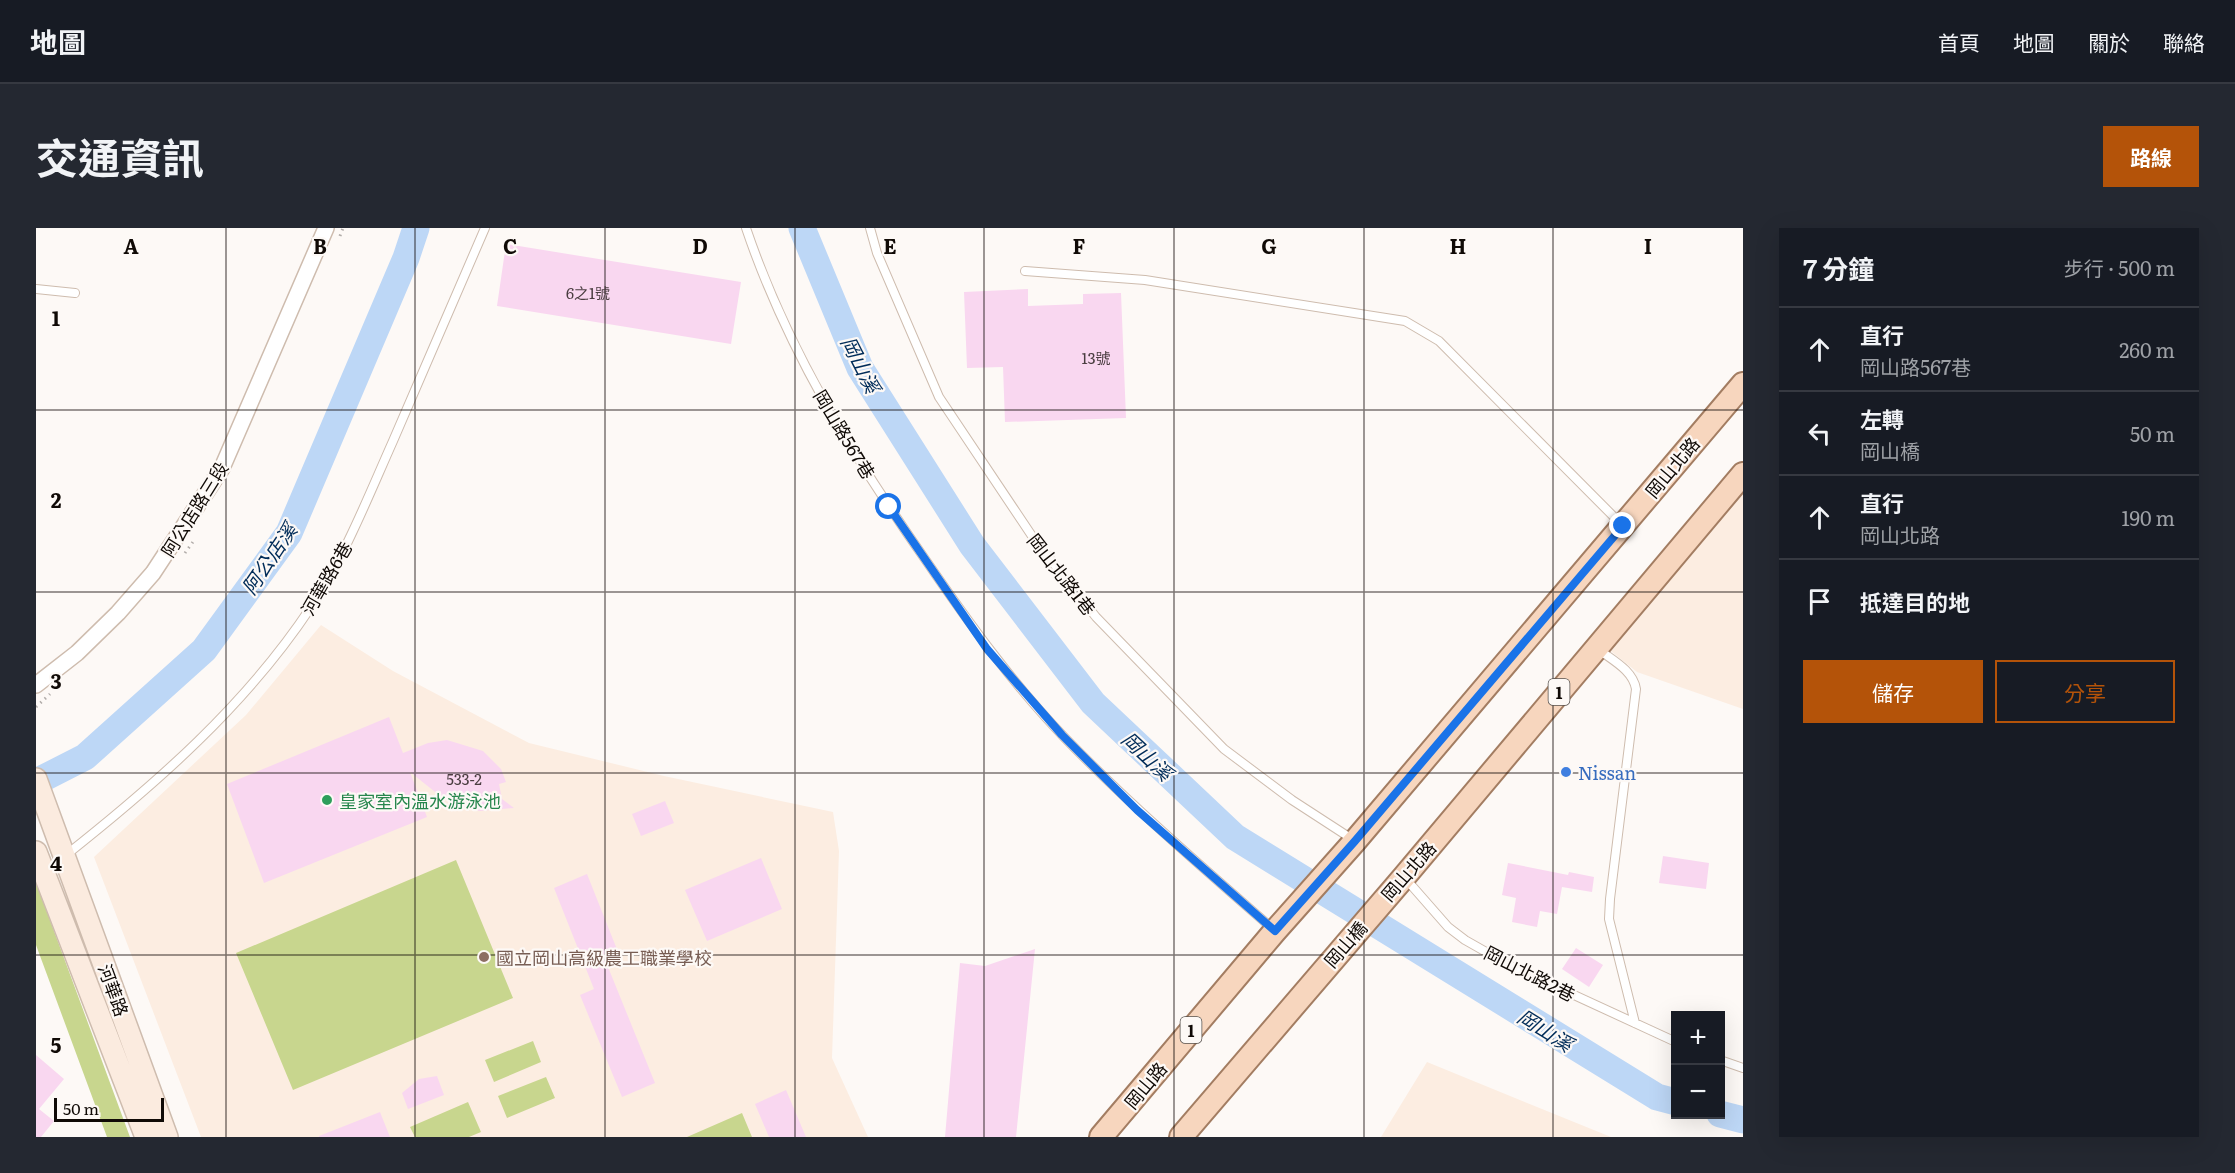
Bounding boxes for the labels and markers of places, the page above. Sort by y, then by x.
place label: Nissan [1578,759,1636,786]
marker: Nissan [1559,765,1573,779]
place label: 皇家室內溫水游泳池 [339,787,501,814]
marker: 皇家室內溫水游泳池 [320,793,334,807]
place label: 國立岡山高級農工職業學校 [496,944,712,971]
marker: 國立岡山高級農工職業學校 [477,950,491,964]

